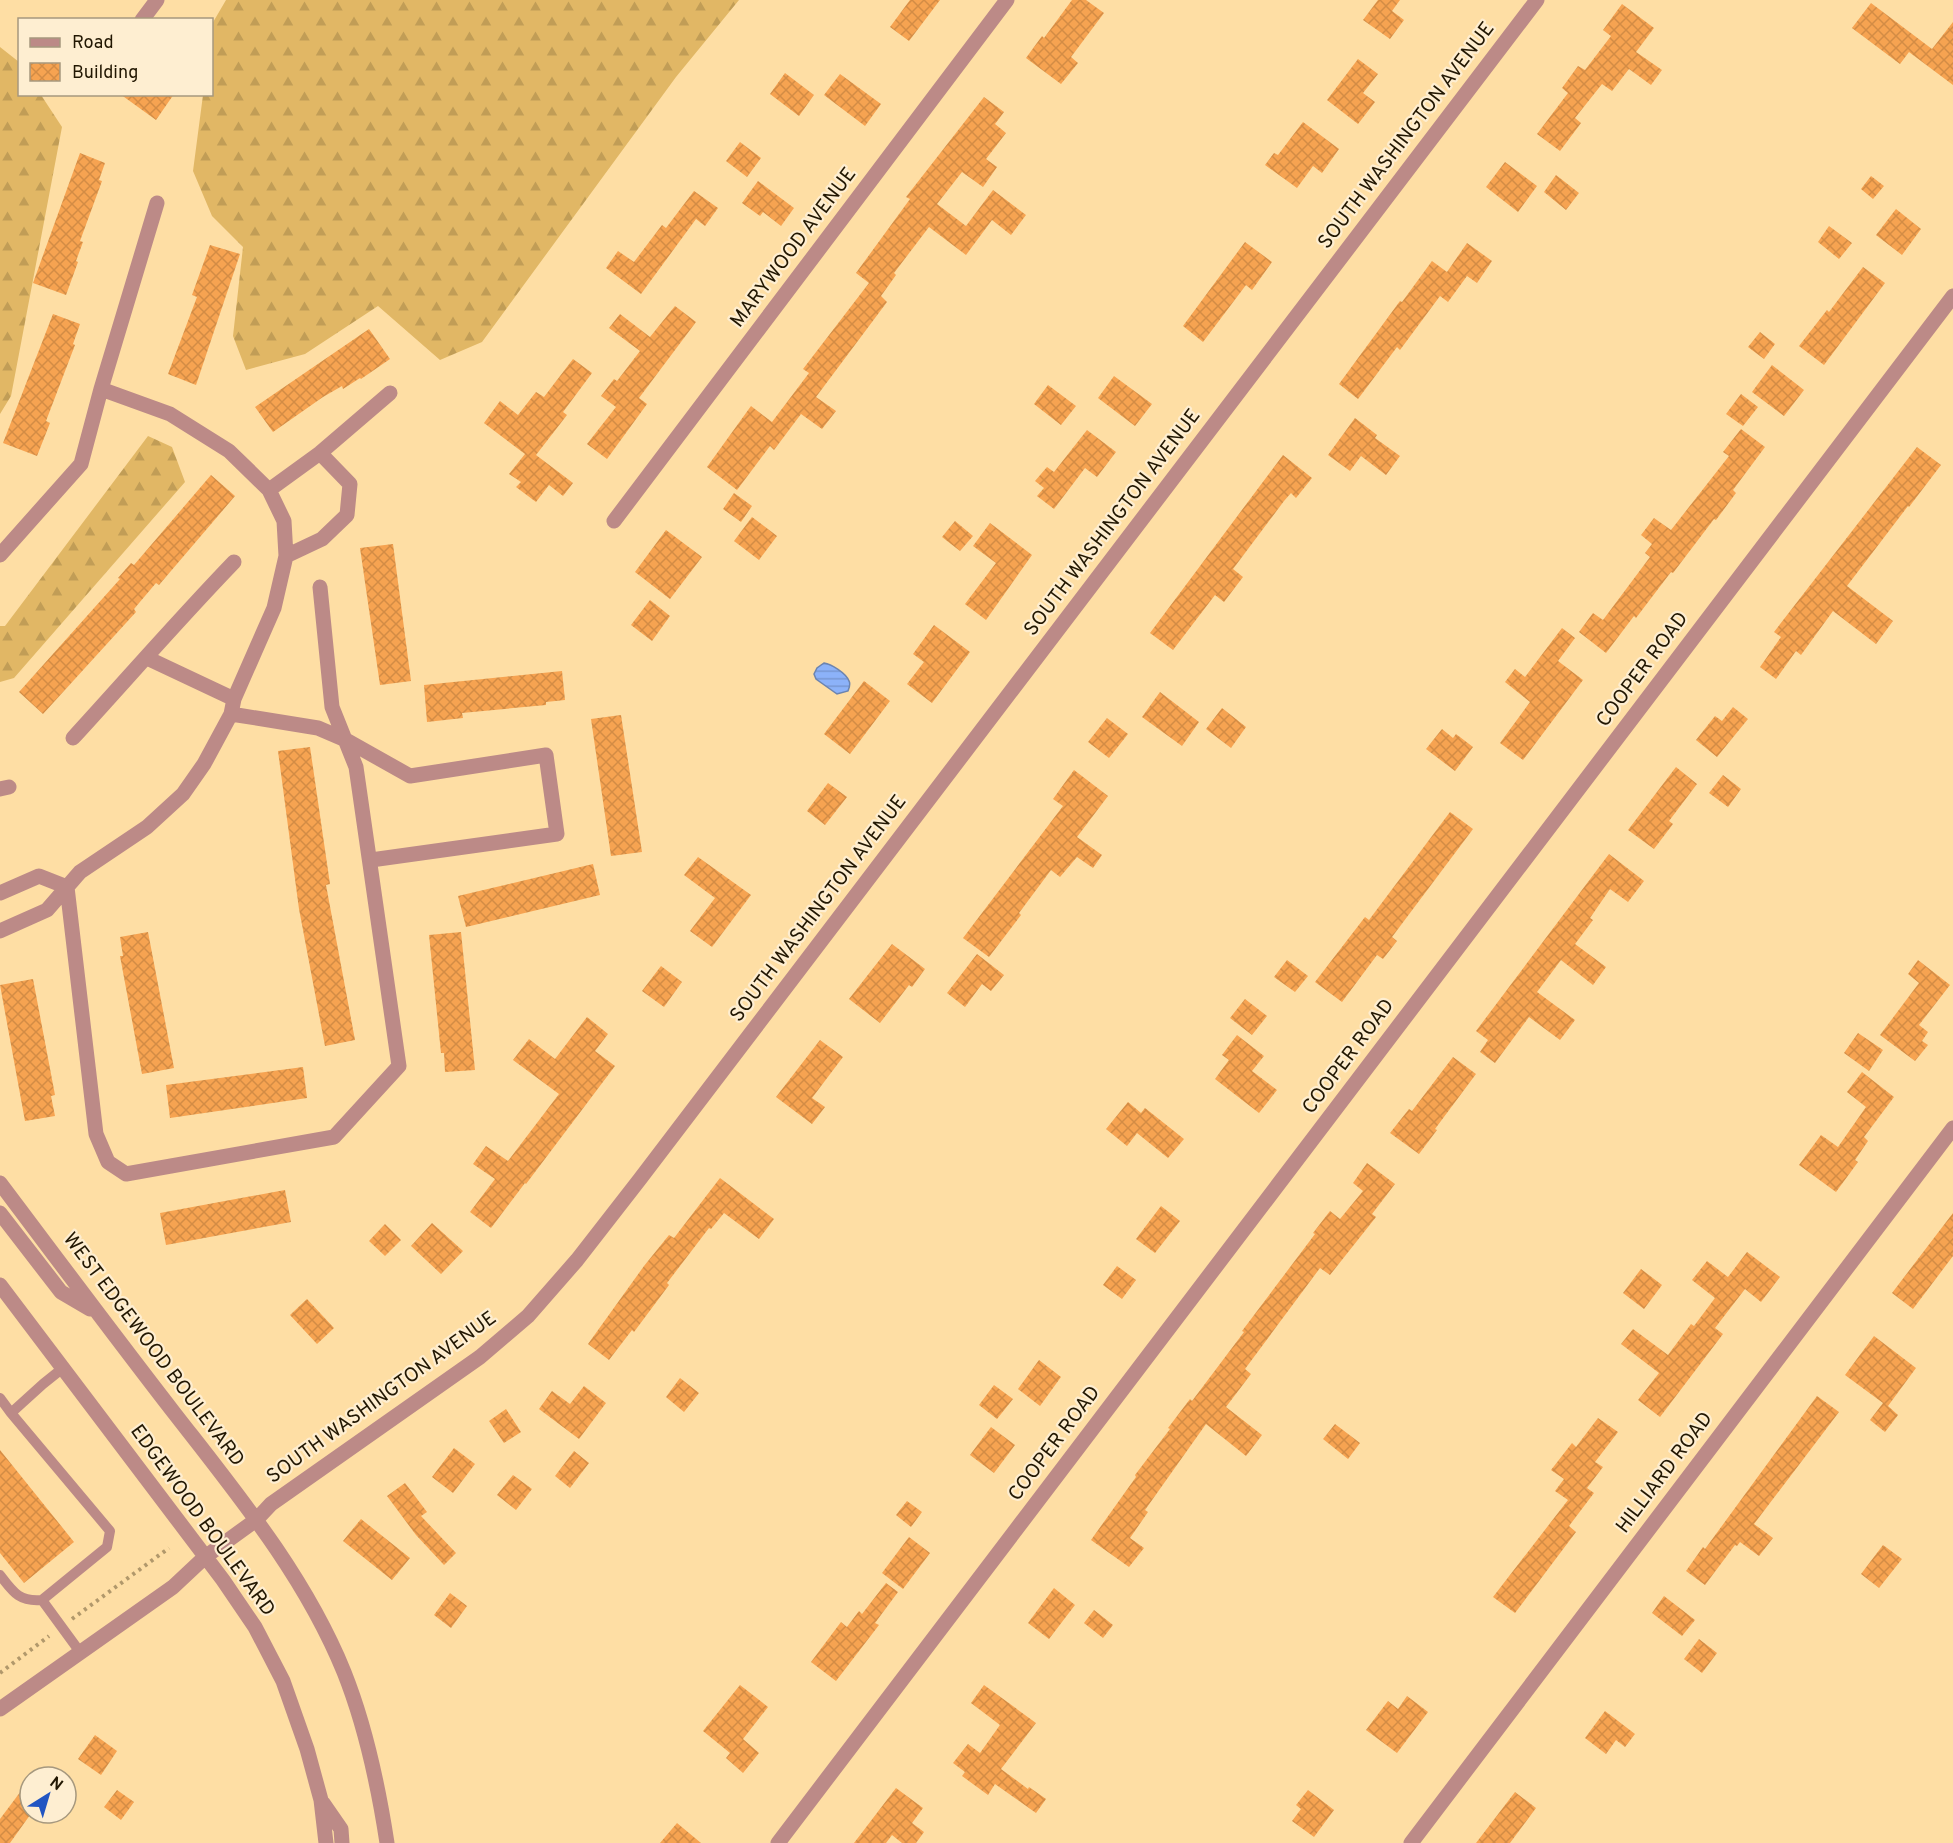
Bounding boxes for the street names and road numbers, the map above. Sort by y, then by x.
street label: SOUTH WASHINGTON AVENUE [1313,17,1501,255]
street label: MARYWOOD AVENUE [725,163,863,333]
street label: SOUTH WASHINGTON AVENUE [1019,404,1207,642]
street label: COOPER ROAD [1591,607,1695,733]
street label: SOUTH WASHINGTON AVENUE [725,790,913,1028]
street label: COOPER ROAD [1297,994,1401,1120]
street label: WEST EDGEWOOD BOULEVARD [56,1228,250,1472]
street label: SOUTH WASHINGTON AVENUE [262,1306,502,1490]
street label: COOPER ROAD [1003,1381,1107,1507]
street label: HILLIARD ROAD [1611,1407,1719,1539]
street label: EDGEWOOD BOULEVARD [124,1420,280,1622]

